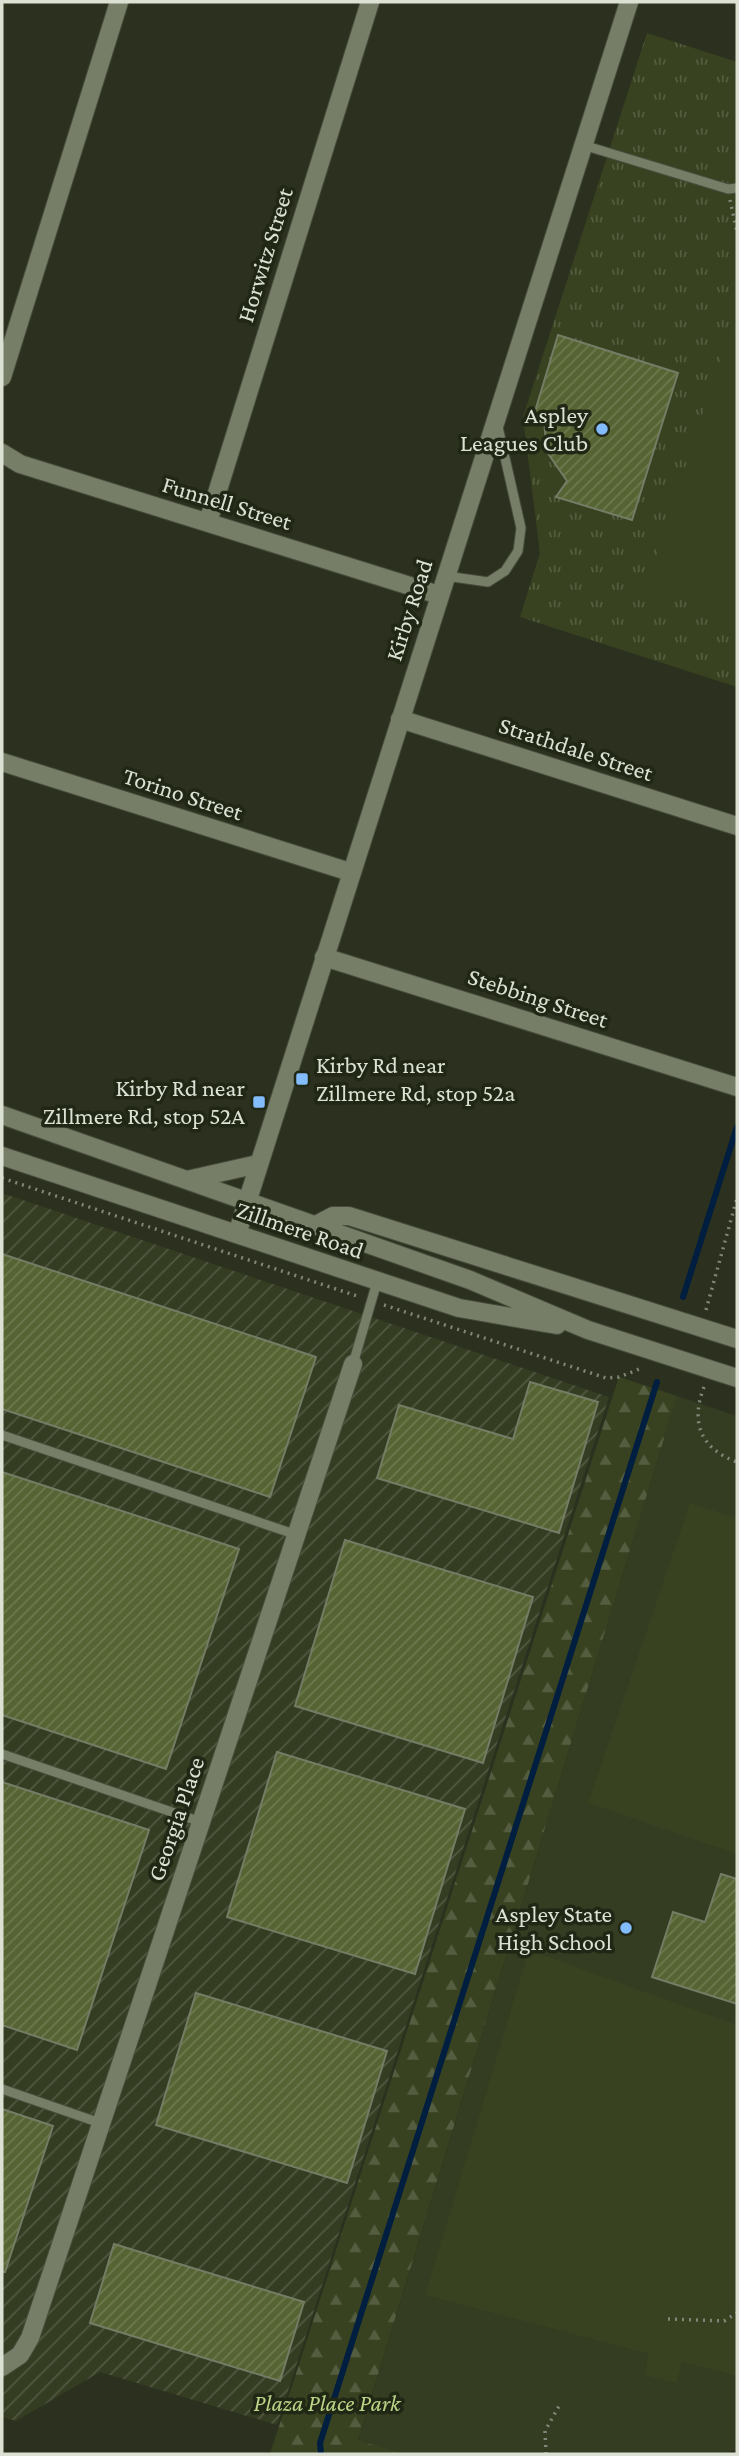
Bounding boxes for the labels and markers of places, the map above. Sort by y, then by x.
place label: Aspley Leagues Club [460,401,589,456]
marker: Aspley Leagues Club [594,421,610,437]
place label: Kirby Rd near Zillmere Rd, stop 52a [316,1051,515,1106]
marker: Kirby Rd near Zillmere Rd, stop 52a [294,1071,310,1087]
place label: Kirby Rd near Zillmere Rd, stop 52A [43,1074,245,1129]
marker: Kirby Rd near Zillmere Rd, stop 52A [251,1094,267,1110]
place label: Aspley State High School [495,1900,612,1955]
marker: Aspley State High School [618,1920,634,1936]

